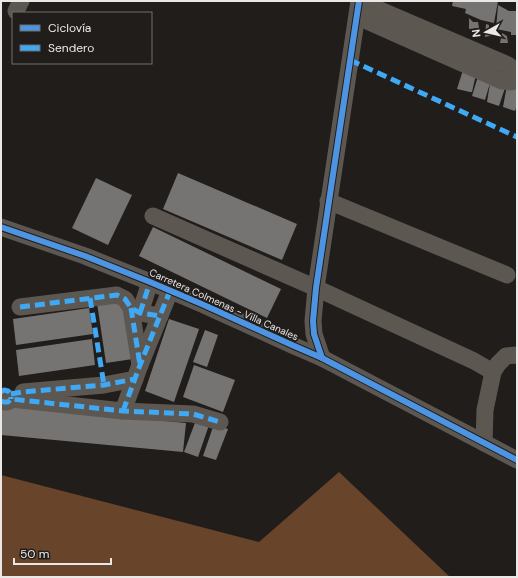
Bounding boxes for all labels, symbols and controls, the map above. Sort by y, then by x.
legend [12,12,152,64]
north arrow [466,12,506,52]
text: Ciclovía [48,20,91,36]
text: N [469,28,484,38]
text: Sendero [48,40,94,56]
street label: Carretera Colmenas - Villa Canales [147,266,300,343]
scale bar [14,540,111,566]
text: 50 m [20,546,49,562]

